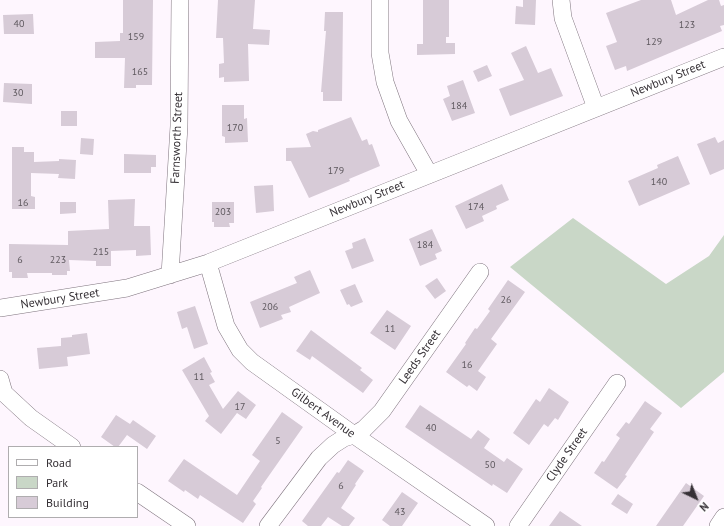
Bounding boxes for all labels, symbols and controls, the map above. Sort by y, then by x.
house number: 40 [14,18,24,30]
house number: 123 [679,19,695,31]
house number: 159 [128,31,144,43]
house number: 129 [646,36,662,48]
street label: Newbury Street [629,57,707,101]
house number: 165 [132,66,148,78]
house number: 30 [13,87,23,99]
street label: Farnsworth Street [168,92,186,184]
house number: 184 [451,100,467,112]
house number: 170 [227,122,243,134]
house number: 179 [328,165,344,177]
house number: 140 [651,176,667,188]
street label: Newbury Street [328,177,406,221]
house number: 16 [18,197,28,209]
house number: 174 [468,201,484,213]
house number: 203 [215,206,231,218]
house number: 184 [417,239,433,251]
house number: 215 [93,246,109,258]
house number: 6 [17,254,23,266]
house number: 223 [50,254,66,266]
street label: Newbury Street [20,286,100,312]
house number: 26 [501,294,511,306]
house number: 206 [262,301,278,313]
house number: 11 [385,323,395,335]
street label: Leeds Street [396,327,444,387]
house number: 16 [462,359,472,371]
house number: 11 [194,371,204,383]
street label: Gilbert Avenue [288,385,358,441]
house number: 17 [235,401,245,413]
house number: 40 [426,422,436,434]
street label: Clyde Street [543,425,591,485]
house number: 5 [275,435,281,447]
legend [8,446,138,518]
text: Road [46,455,71,470]
house number: 50 [485,459,495,471]
text: Park [46,475,68,490]
north arrow [676,478,716,518]
house number: 6 [338,480,344,492]
text: Building [46,495,89,510]
text: N [697,499,712,514]
house number: 43 [395,506,405,518]

